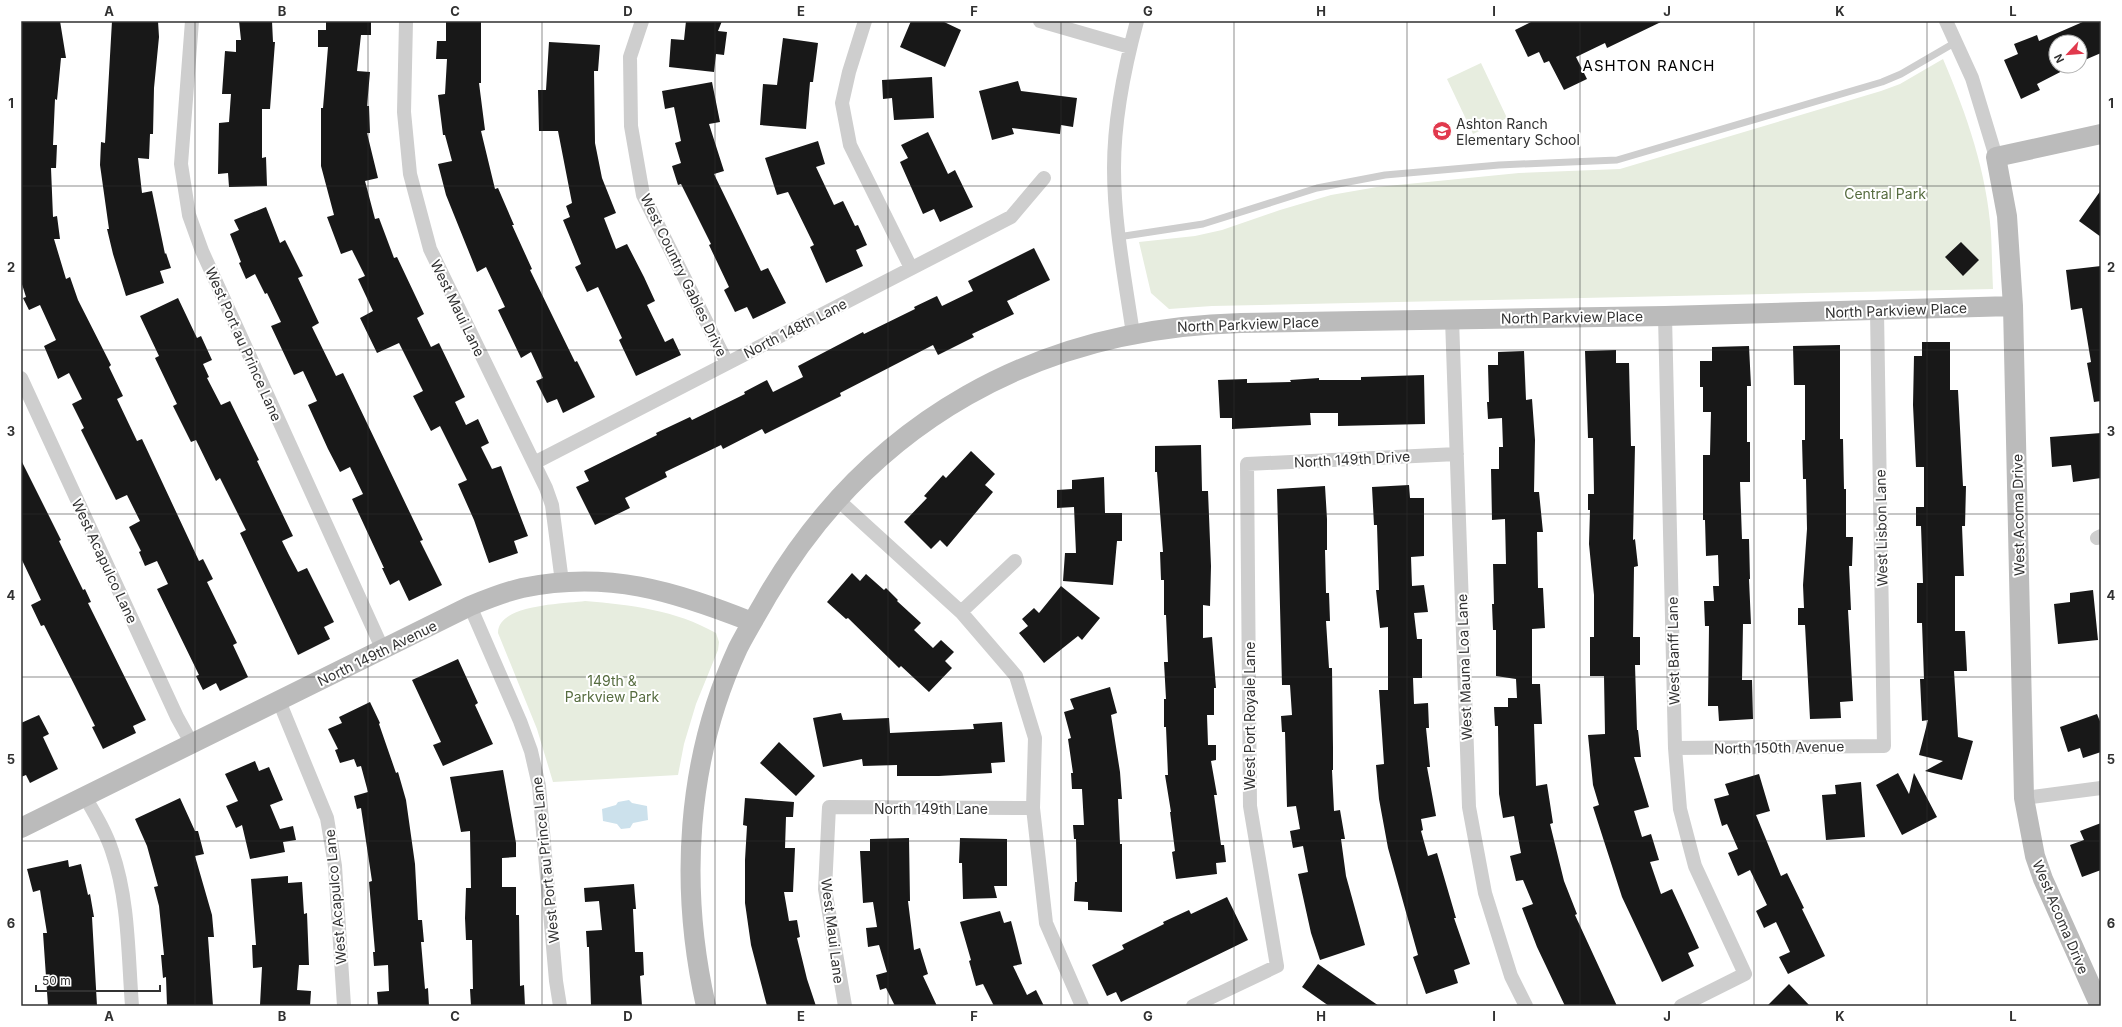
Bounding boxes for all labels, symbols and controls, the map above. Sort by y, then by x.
text: A [104,3,114,19]
text: B [278,3,287,19]
text: C [450,3,460,19]
text: D [623,3,633,19]
text: E [797,3,805,19]
text: F [970,3,978,19]
text: G [1143,3,1153,19]
text: H [1316,3,1326,19]
text: I [1492,3,1496,19]
text: J [1663,3,1671,19]
text: K [1835,3,1845,19]
text: L [2009,3,2017,19]
north arrow [2048,34,2088,74]
text: N [2051,52,2067,65]
district label: ASHTON RANCH [1583,56,1715,75]
text: 1 [8,95,14,111]
text: 1 [2108,95,2114,111]
place label: Ashton Ranch Elementary School [1456,115,1580,148]
school or university icon: Ashton Ranch Elementary School [1431,120,1453,142]
park label: Central Park [1844,185,1926,202]
street label: West Country Gables Drive [637,191,731,359]
street label: West Maui Lane [427,257,489,359]
text: 2 [7,259,15,275]
text: 2 [2107,259,2115,275]
street label: West Port au Prince Lane [202,264,286,424]
street label: North 148th Lane [741,295,849,361]
street label: North Parkview Place [1825,299,1967,321]
street label: North Parkview Place [1501,307,1643,327]
street label: North Parkview Place [1177,313,1319,335]
text: 3 [7,423,15,439]
text: 3 [2107,423,2115,439]
street label: North 149th Drive [1293,447,1411,471]
street label: West Acoma Drive [2008,454,2028,576]
street label: West Lisbon Lane [1871,469,1891,587]
street label: West Acapulco Lane [69,496,141,626]
text: 4 [7,587,16,603]
text: 4 [2107,587,2116,603]
street label: West Mauna Loa Lane [1453,594,1475,740]
street label: West Banff Lane [1664,597,1682,705]
street label: North 149th Avenue [314,617,440,689]
street label: West Port Royale Lane [1241,642,1258,790]
park label: 149th & Parkview Park [565,672,660,705]
street label: North 150th Avenue [1714,737,1844,757]
text: 5 [7,751,15,767]
text: 5 [2107,751,2115,767]
street label: West Port au Prince Lane [528,776,562,944]
street label: North 149th Lane [874,800,988,817]
street label: West Acapulco Lane [321,829,349,965]
street label: West Acoma Drive [2029,858,2093,976]
street label: West Maui Lane [818,878,848,984]
text: 6 [7,915,15,931]
text: 6 [2107,915,2115,931]
scale bar [36,967,160,993]
text: 50 m [42,973,71,988]
text: A [104,1008,114,1024]
text: B [278,1008,287,1024]
text: C [450,1008,460,1024]
text: D [623,1008,633,1024]
text: E [797,1008,805,1024]
text: F [970,1008,978,1024]
text: G [1143,1008,1153,1024]
text: H [1316,1008,1326,1024]
text: I [1492,1008,1496,1024]
text: J [1663,1008,1671,1024]
text: K [1835,1008,1845,1024]
text: L [2009,1008,2017,1024]

